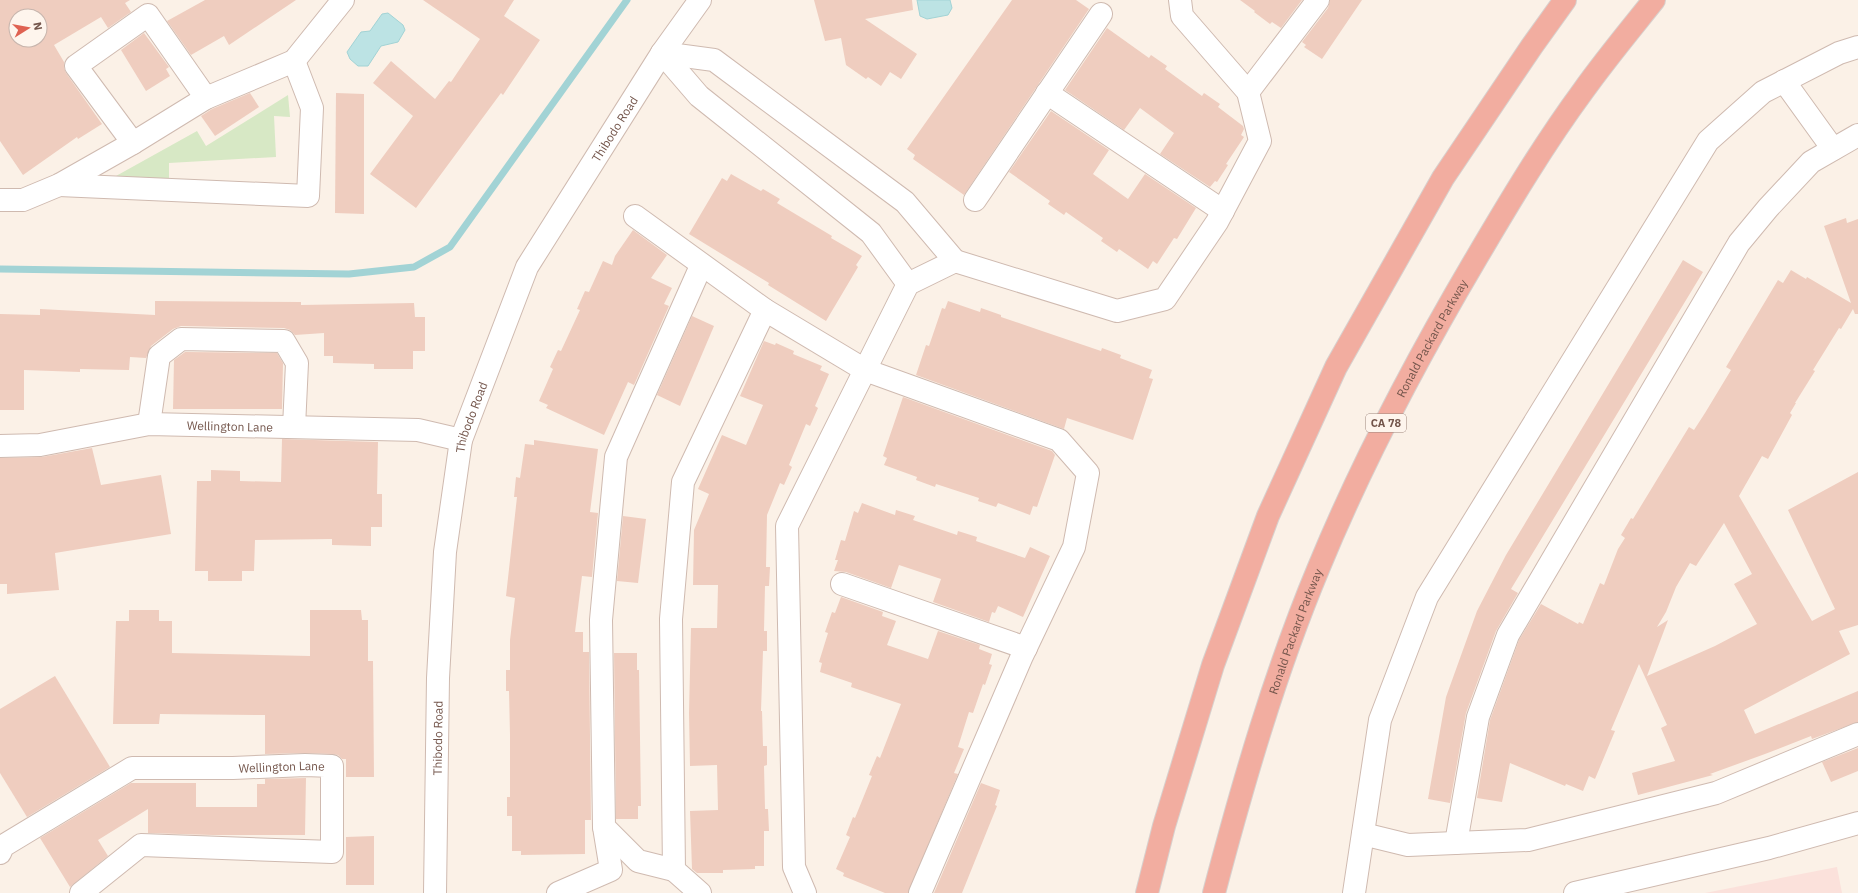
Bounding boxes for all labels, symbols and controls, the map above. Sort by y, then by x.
north arrow [8,8,48,48]
text: N [30,21,45,31]
street label: Thibodo Road [588,93,640,164]
street label: Ronald Packard Parkway [1393,276,1470,400]
street label: Thibodo Road [452,379,490,454]
road number: CA 78 [1366,414,1406,432]
street label: Wellington Lane [187,417,274,434]
street label: Ronald Packard Parkway [1265,566,1325,696]
street label: Thibodo Road [429,701,445,775]
street label: Wellington Lane [238,757,325,775]

